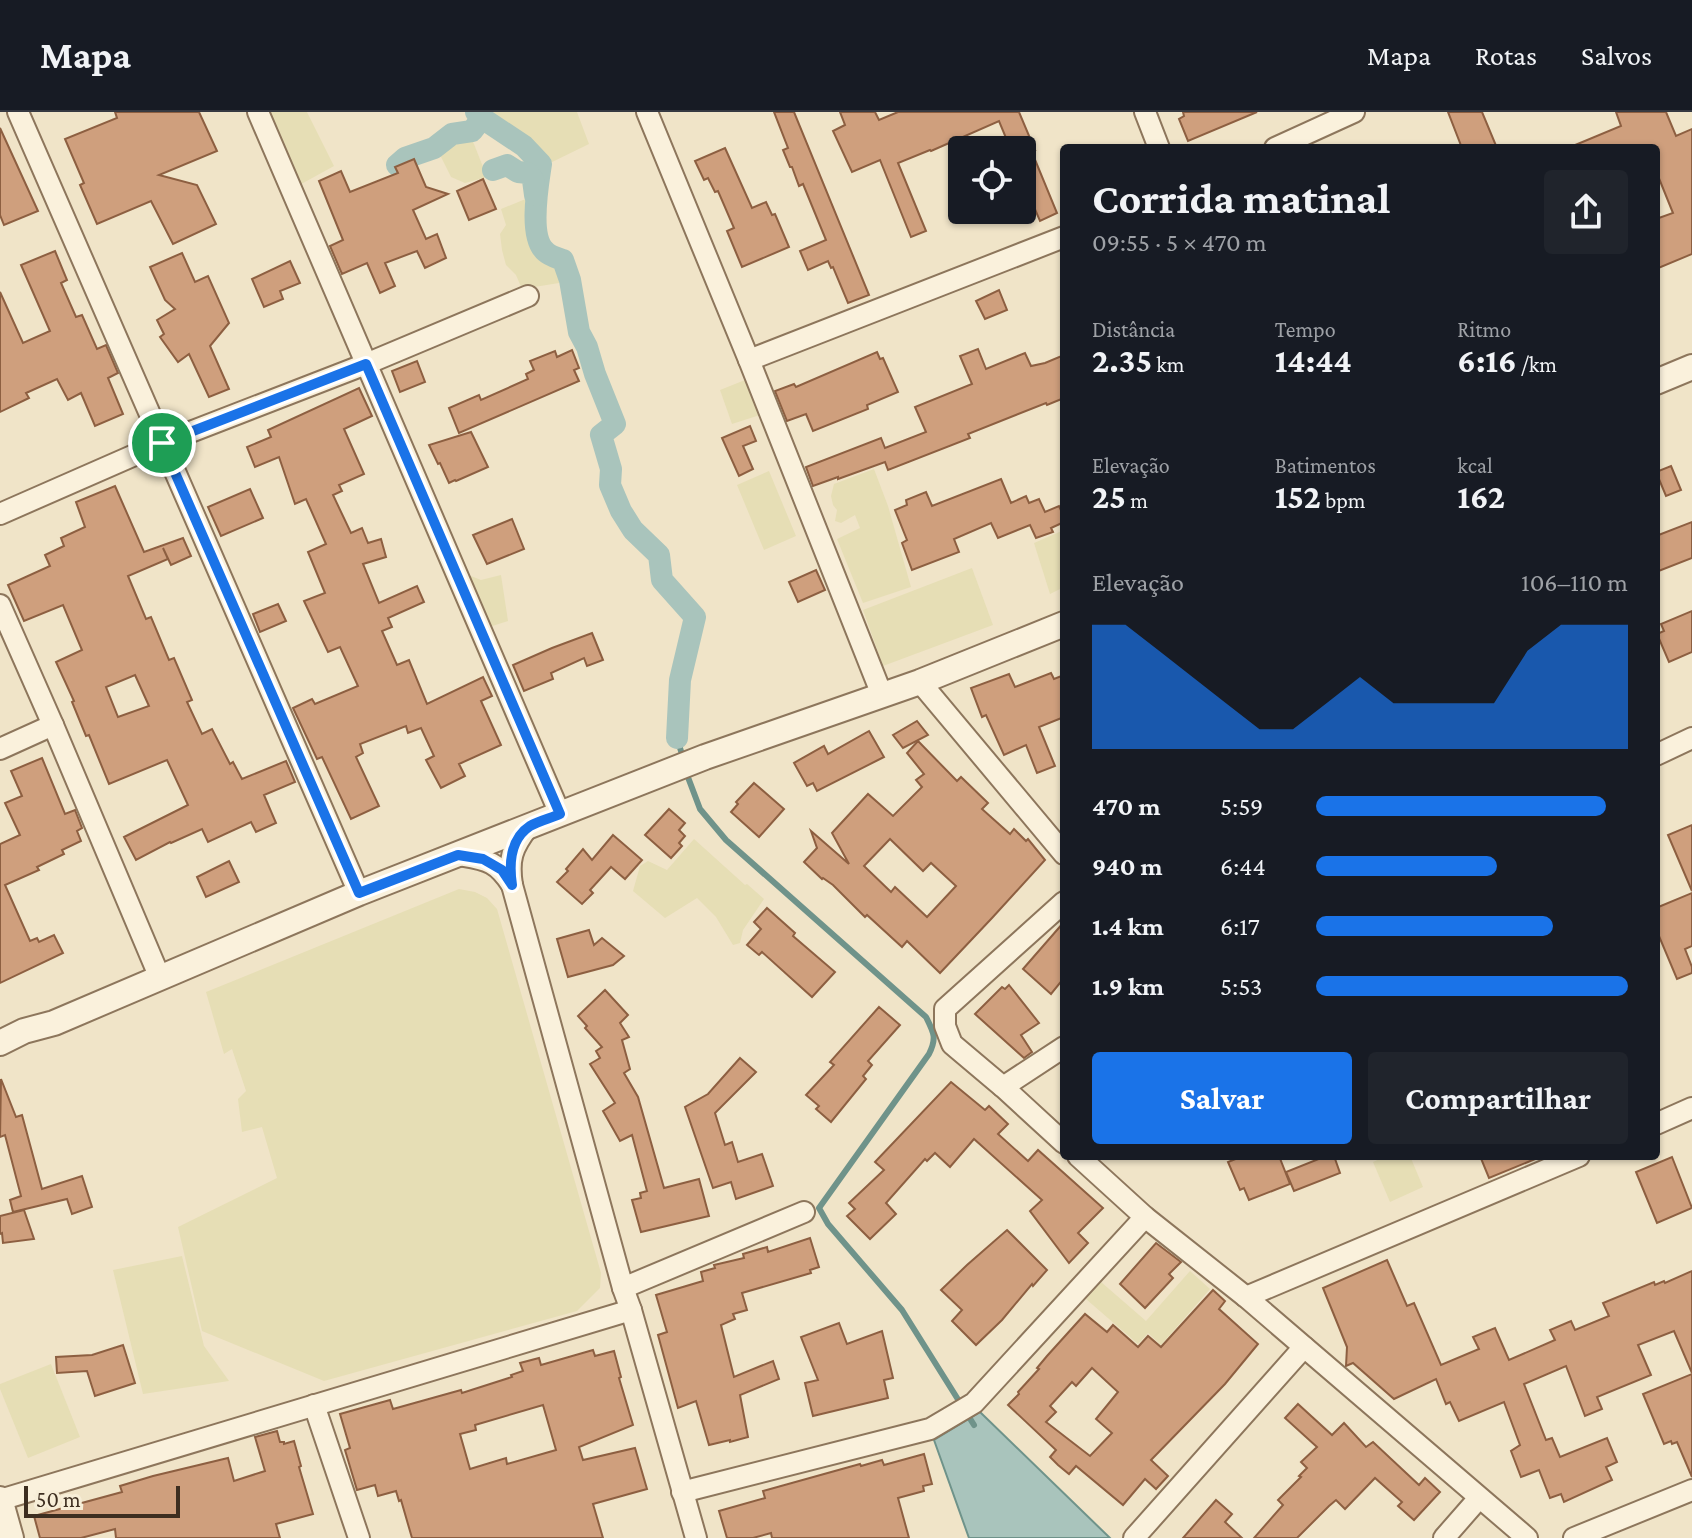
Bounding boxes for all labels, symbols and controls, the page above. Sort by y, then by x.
text: Mapa [40,34,131,76]
text: Mapa [1367,40,1431,71]
text: Rotas [1475,40,1537,71]
text: Salvos [1581,40,1652,71]
map controls [948,136,1036,224]
button: locate [948,136,1036,224]
button: share [1544,170,1628,254]
text: Corrida matinal [1092,174,1390,222]
text: 09:55 · 5 × 470 m [1092,228,1267,257]
text: Distância [1092,317,1175,342]
text: Tempo [1275,317,1336,342]
text: Ritmo [1457,317,1511,342]
text: 2.35 [1092,342,1152,379]
text: 14:44 [1275,342,1352,379]
text: 6:16 [1457,342,1517,379]
text: km [1152,352,1184,377]
text: /km [1517,352,1557,377]
pin [128,409,196,477]
icon: arrive [140,421,184,465]
text: Elevação [1092,453,1170,478]
text: Batimentos [1275,453,1376,478]
text: kcal [1457,453,1493,478]
text: 25 [1092,478,1126,515]
text: 152 [1275,478,1321,515]
text: 162 [1457,478,1505,515]
text: m [1126,488,1148,513]
text: bpm [1321,488,1366,513]
text: Elevação [1092,568,1184,597]
text: 106–110 m [1521,568,1628,597]
text: 470 m [1092,792,1160,821]
text: 5:59 [1220,792,1263,821]
text: 940 m [1092,852,1163,881]
text: 6:44 [1220,852,1266,881]
text: 1.4 km [1092,912,1164,941]
text: 6:17 [1220,912,1260,941]
text: 1.9 km [1092,972,1164,1001]
text: 5:53 [1220,972,1262,1001]
button: Salvar [1092,1052,1352,1144]
button: Compartilhar [1368,1052,1628,1144]
scale bar [24,1482,180,1518]
text: 50 m [36,1487,81,1512]

